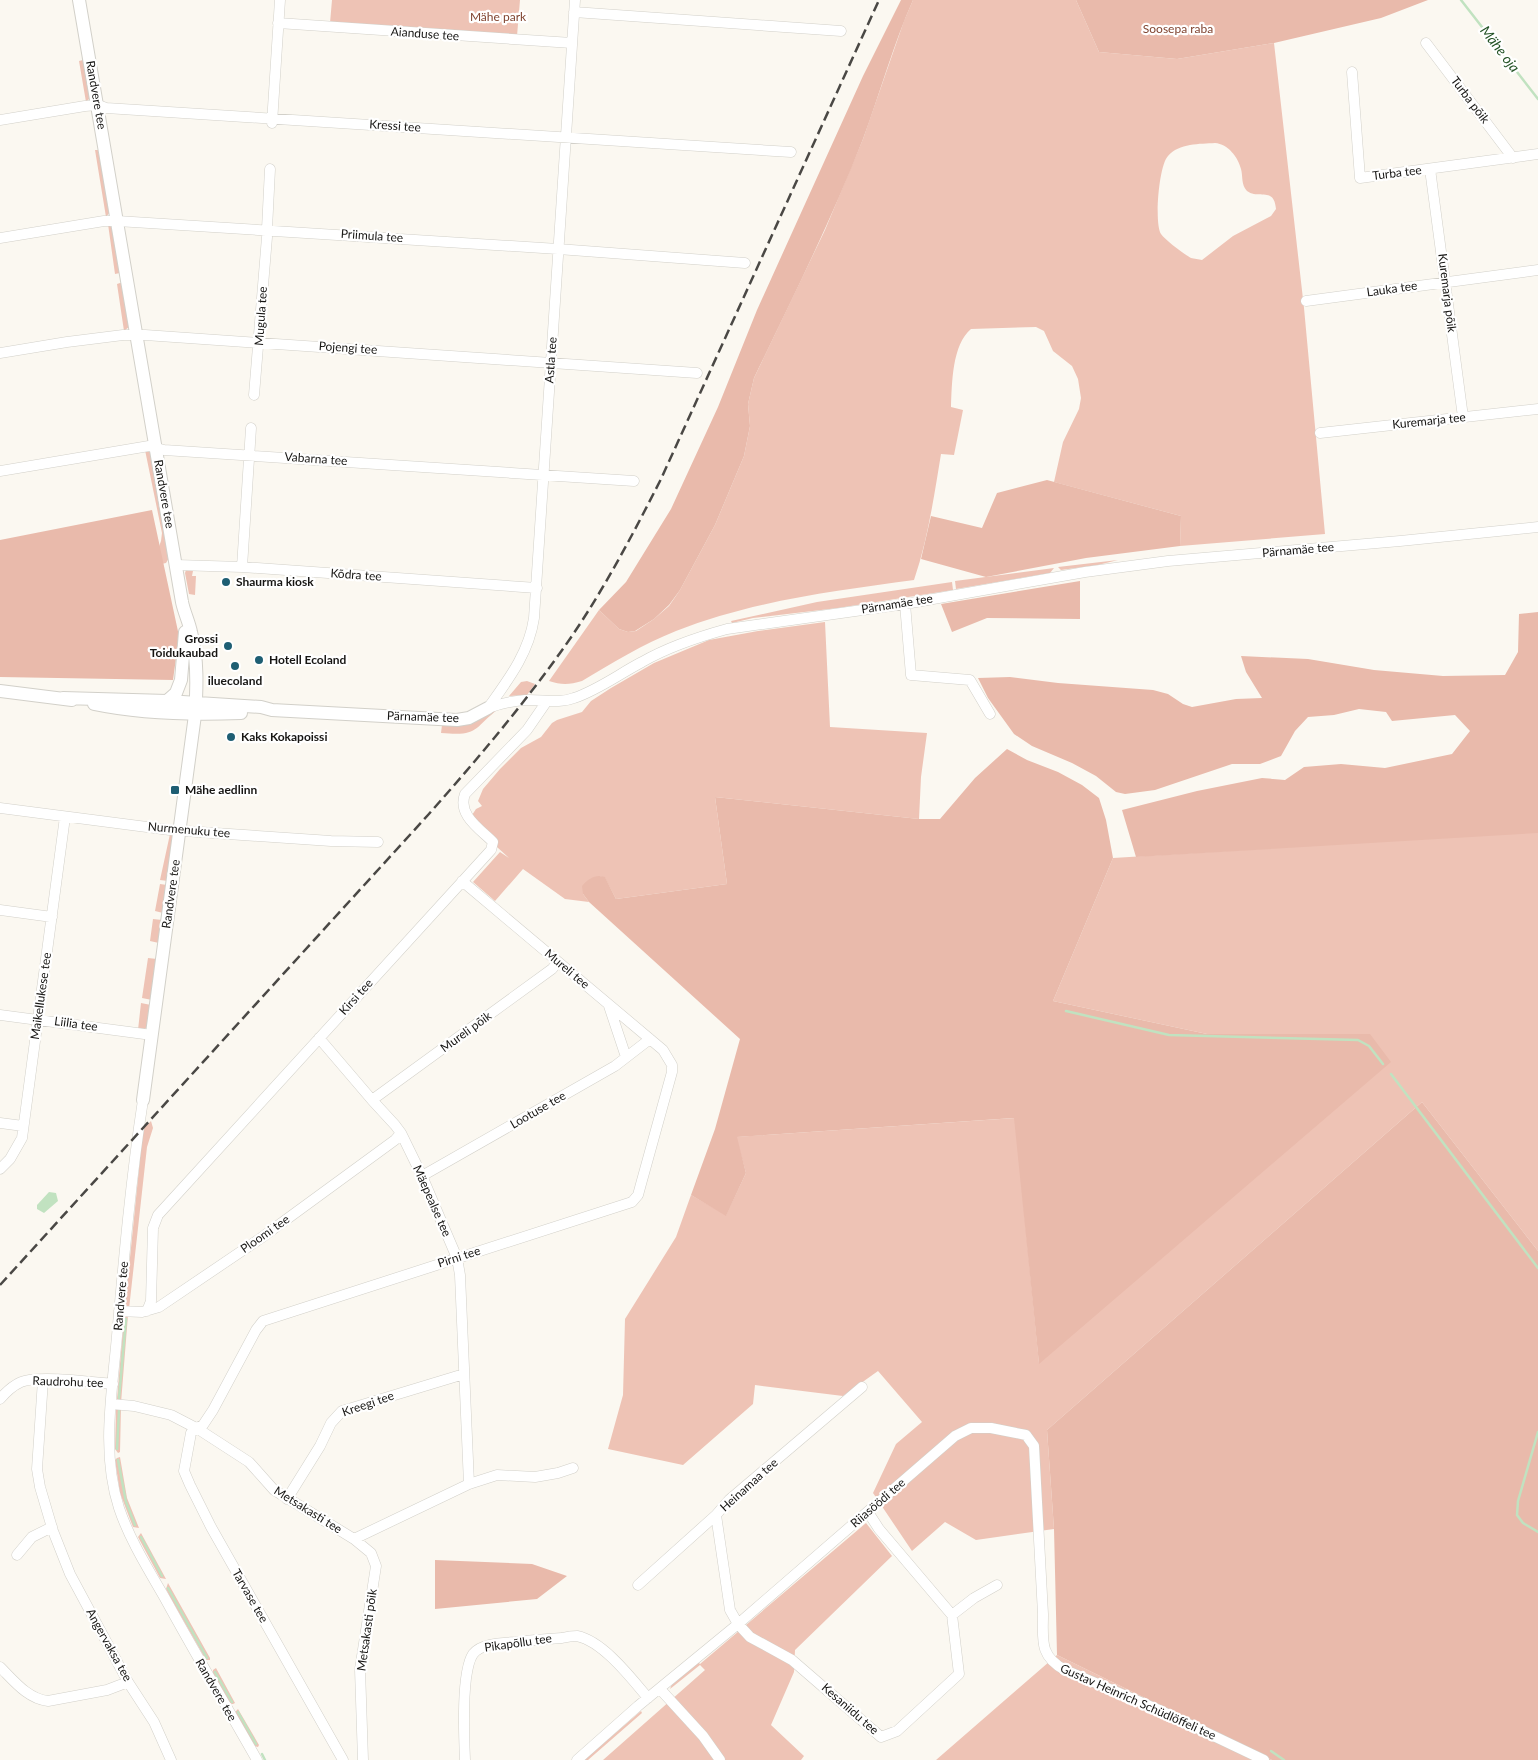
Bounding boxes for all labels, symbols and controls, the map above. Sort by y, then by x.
park label: Mähe park [470,9,527,24]
park label: Soosepa raba [1143,21,1213,36]
water label: Mähe oja [1477,22,1524,75]
street label: Aianduse tee [390,24,460,43]
street label: Randvere tee [83,59,110,131]
street label: Turba põik [1448,73,1494,127]
street label: Kressi tee [369,116,421,135]
street label: Turba tee [1371,162,1422,183]
street label: Priimula tee [340,226,404,245]
street label: Kuremarja põik [1435,253,1460,334]
street label: Lauka tee [1366,278,1418,299]
street label: Mugula tee [251,286,270,346]
street label: Astla tee [541,336,560,384]
street label: Pojengi tee [318,338,378,357]
street label: Kuremarja tee [1391,409,1466,432]
street label: Vabarna tee [284,449,348,468]
street label: Randvere tee [151,458,178,530]
street label: Pärnamäe tee [1261,539,1335,560]
street label: Kõdra tee [330,565,382,584]
place label: Shaurma kiosk [236,574,314,589]
marker: Shaurma kiosk [220,576,232,588]
street label: Pärnamäe tee [860,590,934,617]
place label: Grossi Toidukaubad [150,631,218,660]
marker: Grossi Toidukaubad [222,640,234,652]
place label: Hotell Ecoland [269,652,347,667]
marker: Hotell Ecoland [253,654,265,666]
marker: iluecoland [229,660,241,672]
place label: iluecoland [208,673,262,688]
street label: Pärnamäe tee [387,708,459,725]
place label: Kaks Kokapoissi [241,729,327,744]
marker: Kaks Kokapoissi [225,731,237,743]
place label: Mähe aedlinn [185,782,257,797]
marker: Mähe aedlinn [169,784,181,796]
street label: Nurmenuku tee [147,818,231,841]
street label: Randvere tee [158,858,183,929]
street label: Mureli tee [542,946,593,992]
street label: Maikellukese tee [27,951,54,1040]
street label: Kirsi tee [336,976,376,1018]
street label: Mureli põik [437,1008,495,1055]
street label: Liilia tee [53,1013,99,1034]
street label: Lootuse tee [507,1088,568,1132]
street label: Mäepealse tee [410,1163,455,1239]
street label: Ploomi tee [237,1211,292,1256]
street label: Pirni tee [436,1243,482,1270]
street label: Randvere tee [110,1261,131,1331]
street label: Raudrohu tee [32,1373,104,1390]
street label: Kreegi tee [340,1388,396,1419]
street label: Heinamaa tee [717,1455,781,1515]
street label: Riiasöödi tee [847,1475,908,1530]
street label: Metsakasti tee [271,1483,345,1536]
street label: Tarvase tee [229,1566,272,1625]
street label: Metsakasti põik [353,1587,380,1672]
street label: Angervaksa tee [83,1606,136,1684]
street label: Pikapõllu tee [483,1630,553,1655]
street label: Randvere tee [193,1656,240,1724]
street label: Gustav Heinrich Schüdlöffeli tee [1058,1660,1218,1743]
street label: Kesaniidu tee [819,1680,882,1738]

